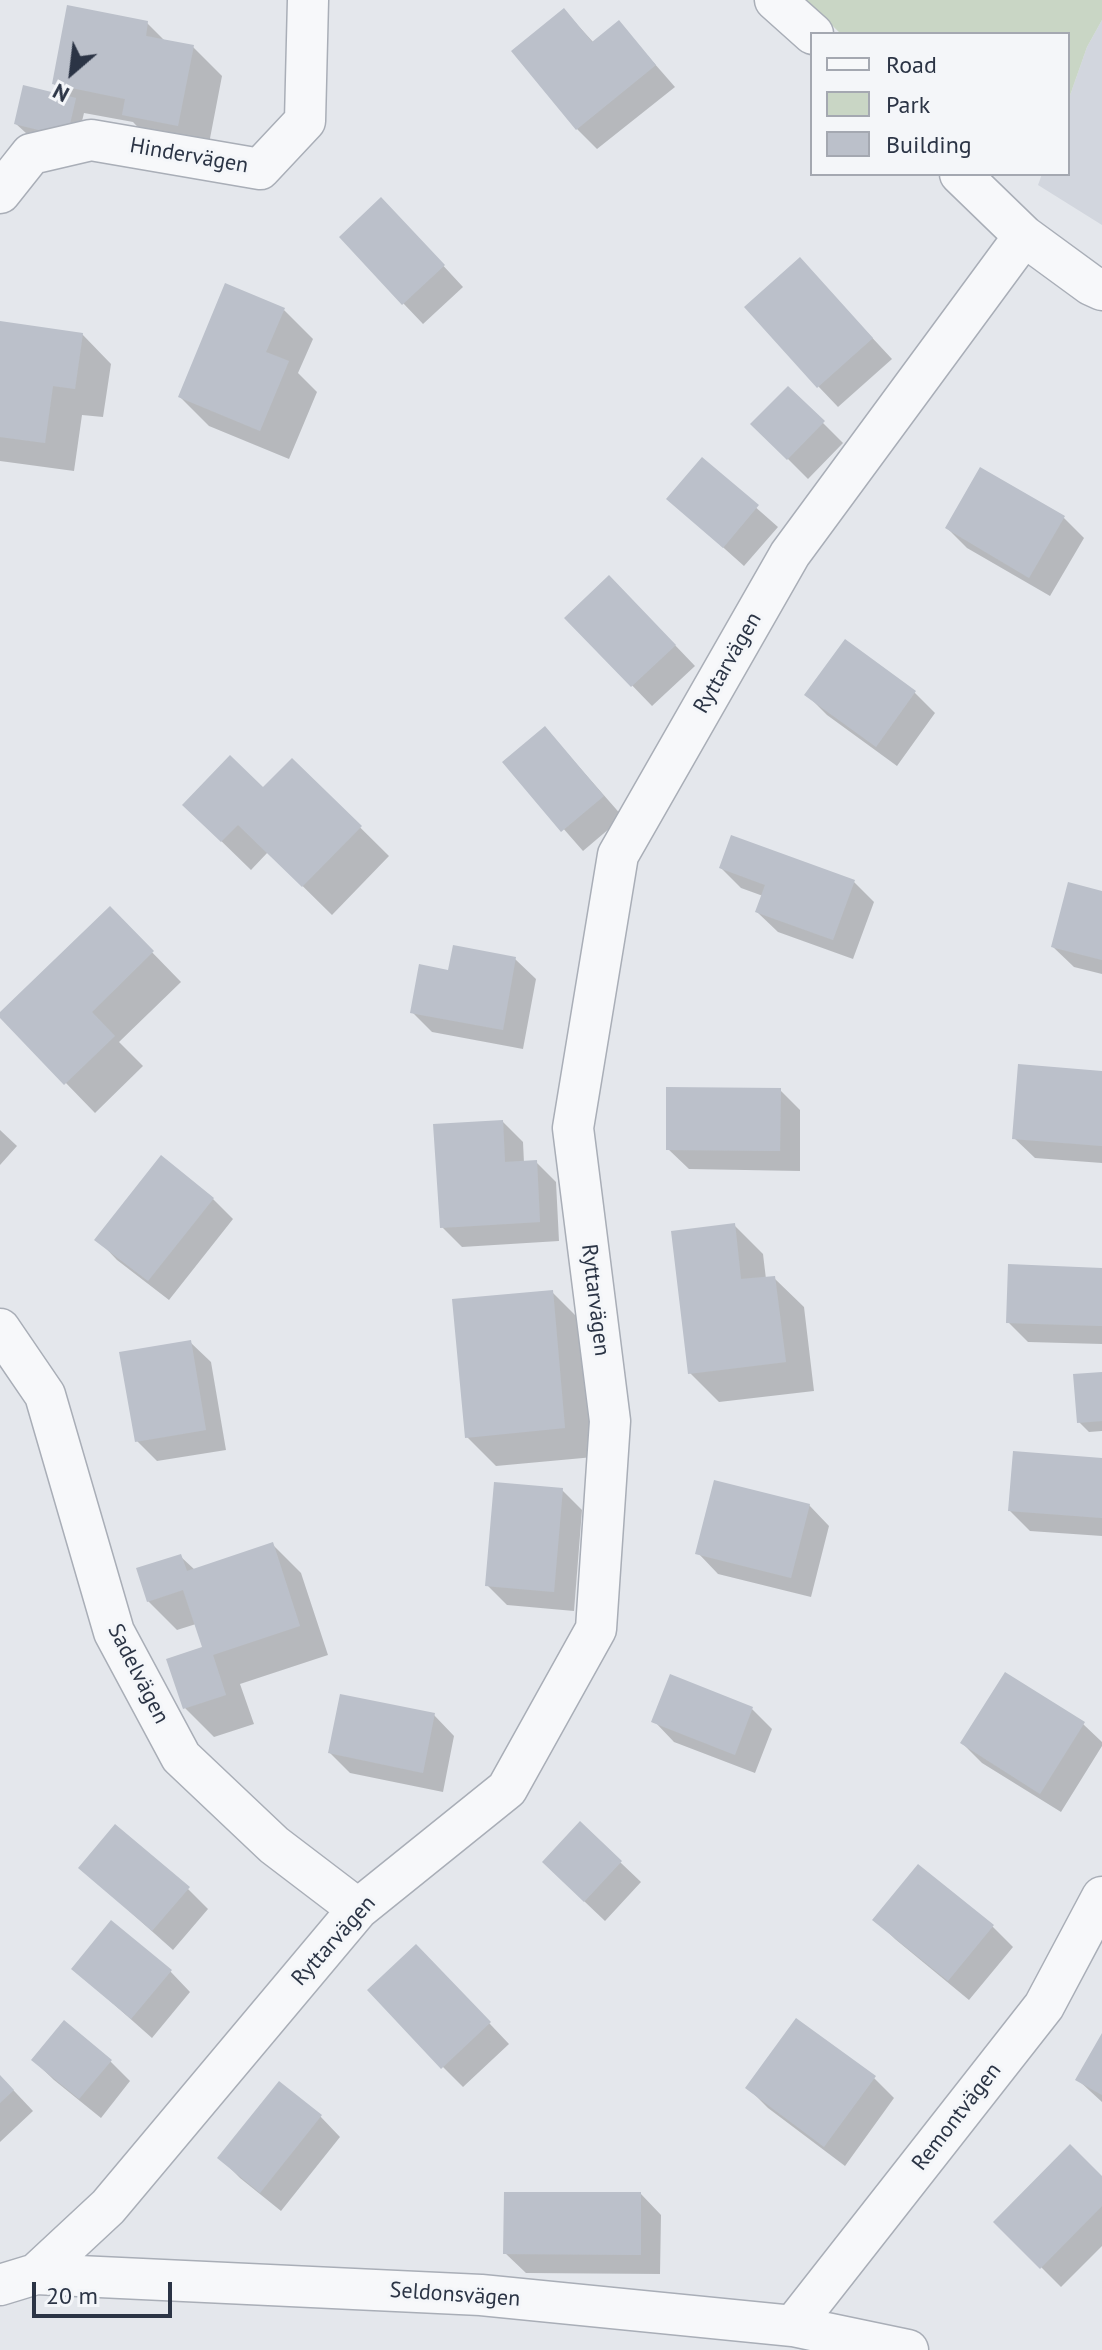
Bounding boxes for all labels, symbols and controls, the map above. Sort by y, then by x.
north arrow [32,32,112,112]
legend [810,32,1070,176]
text: Road [886,49,937,80]
text: N [48,77,74,109]
text: Park [886,89,930,120]
text: Building [886,129,972,160]
street label: Hindervägen [128,133,250,179]
street label: Ryttarvägen [688,608,768,718]
street label: Ryttarvägen [575,1243,615,1357]
street label: Sadelvägen [102,1620,174,1728]
street label: Ryttarvägen [287,1890,381,1992]
street label: Remontvägen [907,2058,1007,2176]
scale bar [36,2266,176,2316]
street label: Seldonsvägen [389,2277,521,2313]
text: 20 m [46,2280,98,2311]

